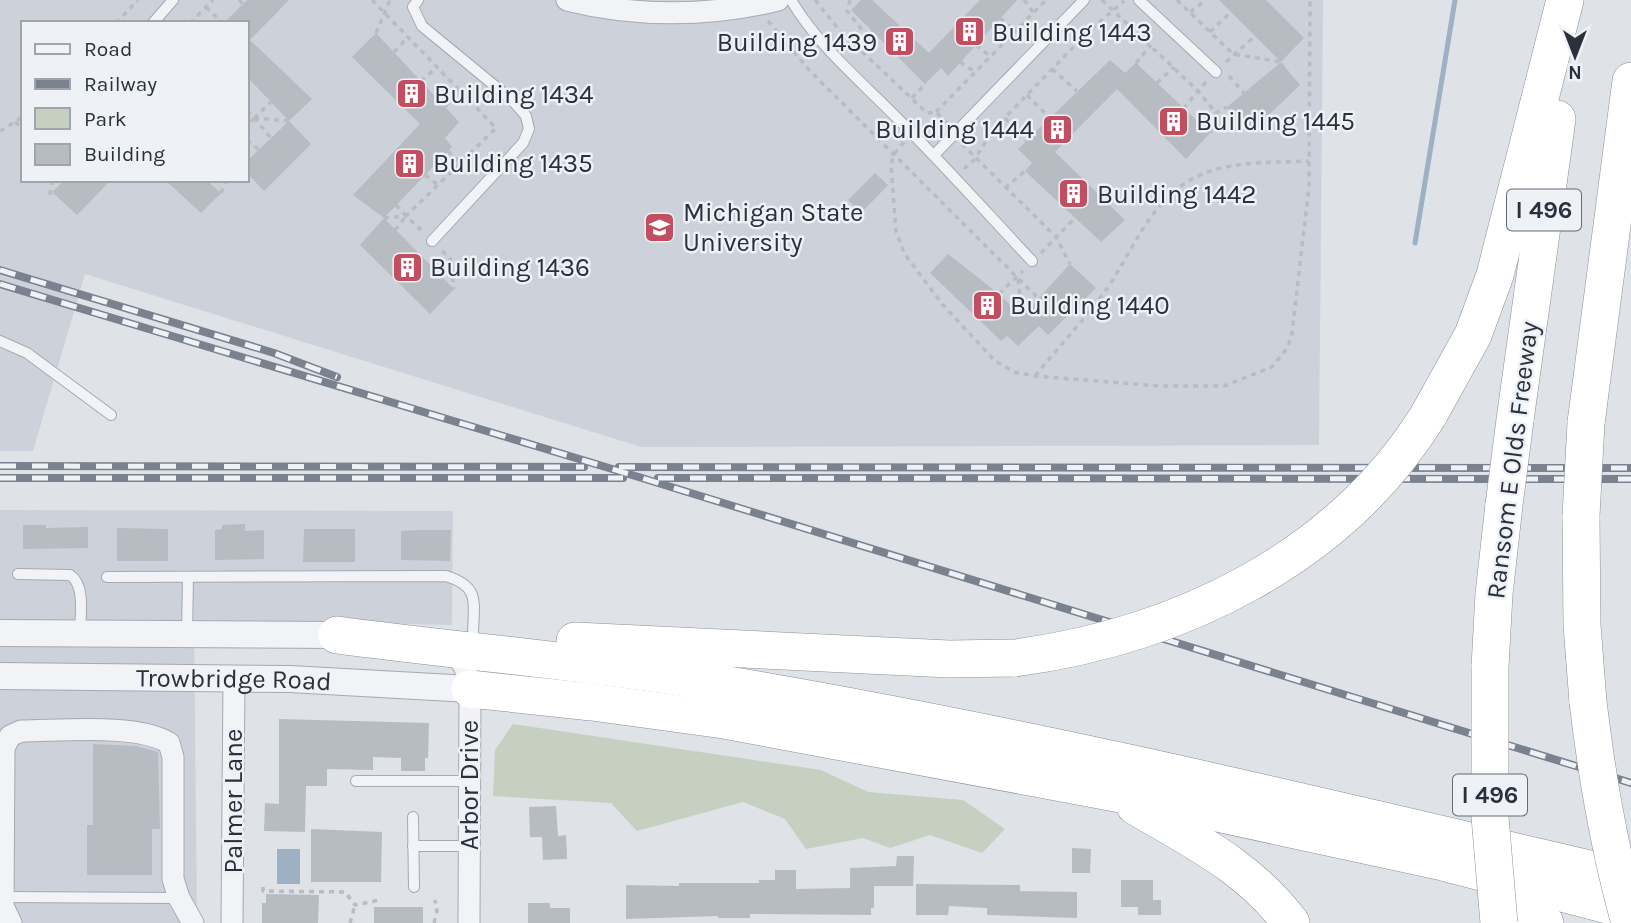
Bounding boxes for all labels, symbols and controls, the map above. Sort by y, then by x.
building icon: Building 1443 [952,15,986,49]
place label: Building 1443 [992,17,1152,48]
legend [21,21,248,182]
north arrow [1540,21,1610,91]
building icon: Building 1439 [883,25,917,59]
place label: Building 1439 [717,27,877,58]
text: Road [84,37,132,61]
text: N [1568,61,1582,83]
text: Railway [84,72,157,96]
building icon: Building 1434 [394,77,428,111]
place label: Building 1434 [434,79,594,110]
building icon: Building 1445 [1156,104,1190,138]
place label: Building 1445 [1196,106,1355,137]
text: Park [84,107,127,131]
building icon: Building 1444 [1040,112,1074,146]
place label: Building 1444 [875,114,1034,145]
text: Building [84,142,165,166]
building icon: Building 1435 [393,146,427,180]
place label: Building 1435 [433,148,593,179]
building icon: Building 1442 [1057,177,1091,211]
place label: Building 1442 [1097,179,1256,210]
road number: I 496 [1507,190,1581,230]
place label: Michigan State University [683,197,863,258]
school or university icon: Michigan State University [643,210,677,244]
building icon: Building 1436 [390,250,424,284]
place label: Building 1436 [430,252,590,283]
building icon: Building 1440 [970,288,1004,322]
place label: Building 1440 [1010,290,1170,321]
street label: Ransom E Olds Freeway [1480,320,1545,601]
street label: Trowbridge Road [136,662,333,697]
street label: Arbor Drive [454,720,485,850]
street label: Palmer Lane [218,729,249,873]
road number: I 496 [1453,774,1527,816]

